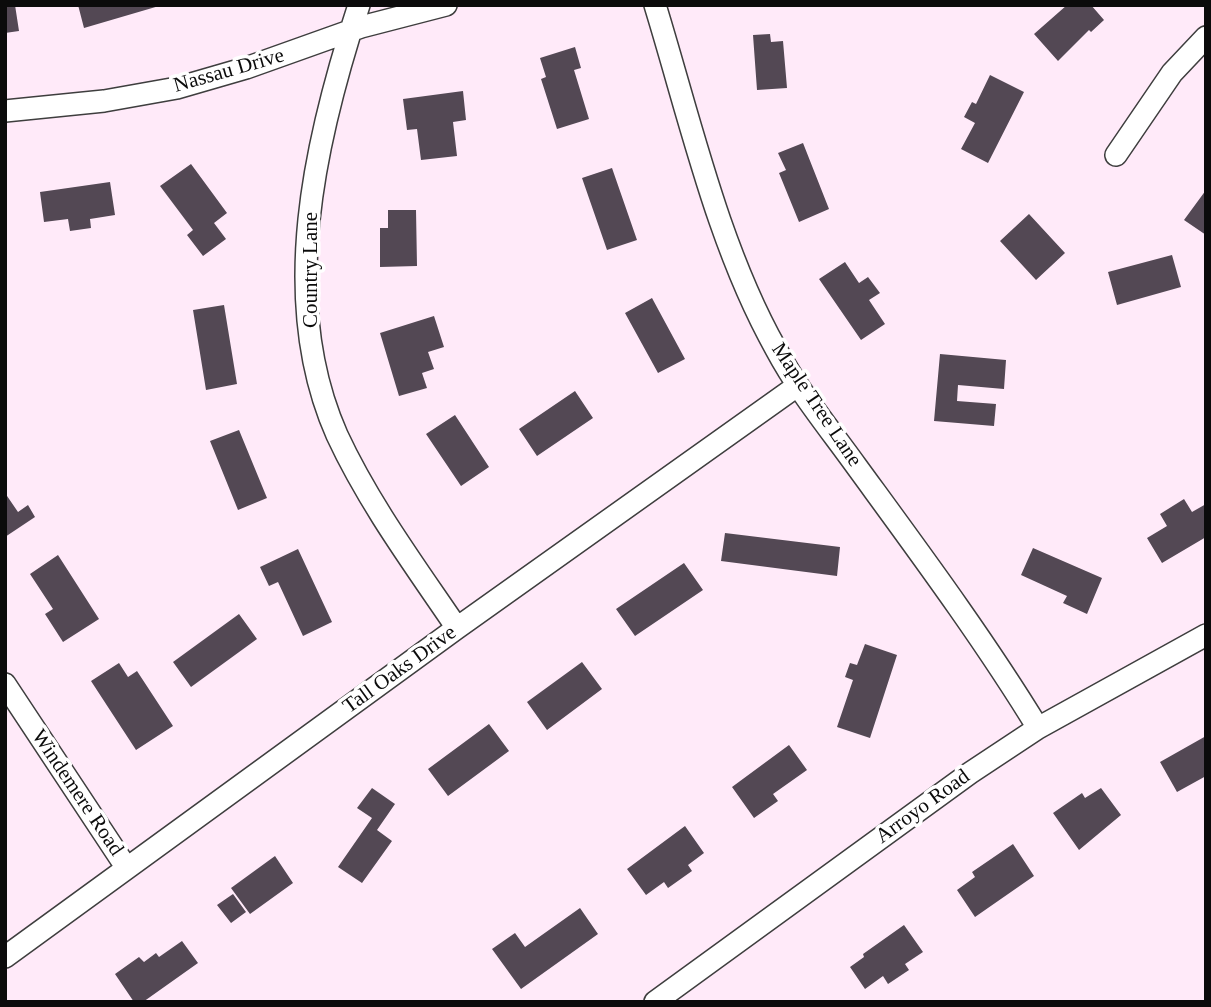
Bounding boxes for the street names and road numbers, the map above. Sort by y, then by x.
street label: Nassau Drive [171,43,287,99]
street label: Country Lane [298,212,324,328]
street label: Maple Tree Lane [765,338,867,472]
street label: Tall Oaks Drive [338,620,462,720]
street label: Windemere Road [26,725,128,861]
street label: Arroyo Road [871,764,975,850]

